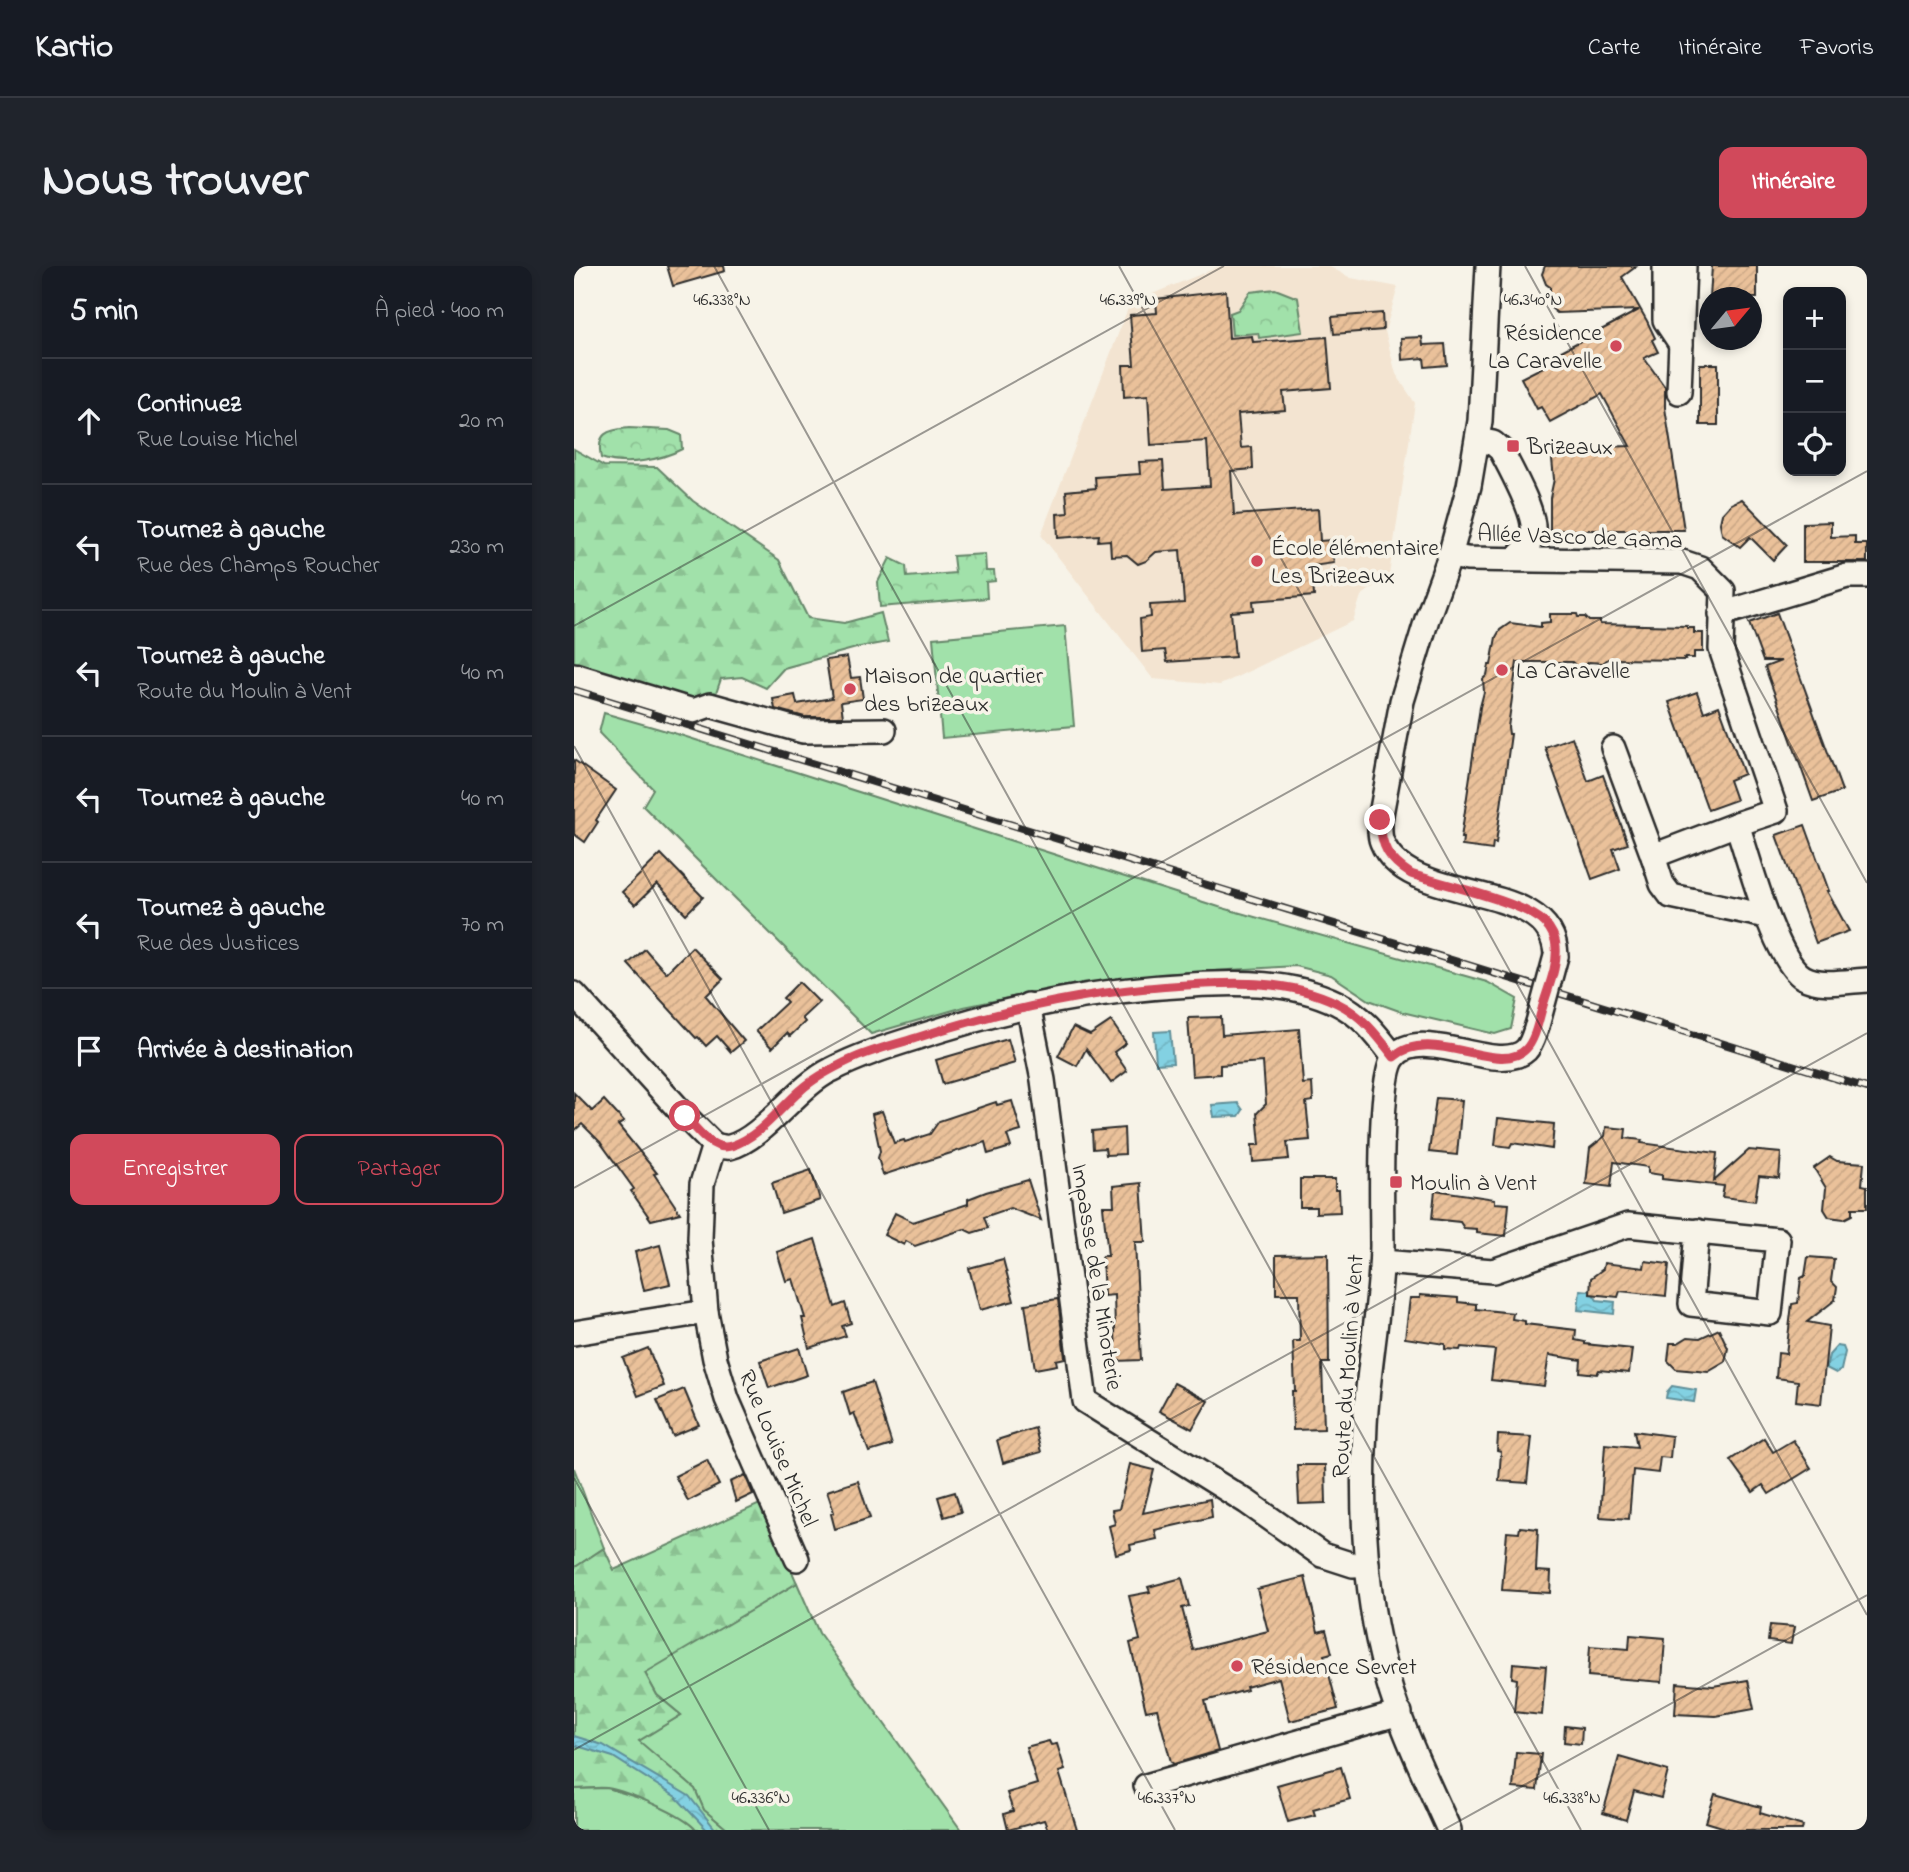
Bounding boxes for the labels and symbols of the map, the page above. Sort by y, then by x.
north arrow [1699,287,1762,350]
text: 46.338°N [693,288,751,314]
text: 46.339°N [1100,288,1156,314]
text: 46.340°N [1504,288,1562,314]
place label: Résidence La Caravelle [1488,317,1602,380]
marker: Résidence La Caravelle [1608,338,1624,354]
place label: Brizeaux [1526,431,1613,466]
marker: Brizeaux [1505,438,1521,454]
street label: Allée Vasco de Gama [1476,517,1683,560]
place label: École élémentaire Les Brizeaux [1271,532,1439,595]
marker: École élémentaire Les Brizeaux [1249,553,1265,569]
place label: La Caravelle [1516,655,1630,690]
place label: Maison de quartier des brizeaux [864,660,1044,723]
marker: La Caravelle [1494,662,1510,678]
marker: Maison de quartier des brizeaux [842,681,858,697]
route end [1364,804,1395,835]
route start [669,1100,700,1131]
street label: Impasse de la Minoterie [1060,1161,1131,1394]
place label: Moulin à Vent [1410,1167,1537,1202]
marker: Moulin à Vent [1388,1174,1404,1190]
street label: Route du Moulin à Vent [1324,1253,1375,1479]
street label: Rue Louise Michel [728,1365,826,1533]
place label: Résidence Sevret [1251,1651,1417,1686]
marker: Résidence Sevret [1229,1658,1245,1674]
text: 46.336°N [732,1786,790,1812]
text: 46.337°N [1138,1786,1196,1812]
text: 46.338°N [1543,1786,1601,1812]

